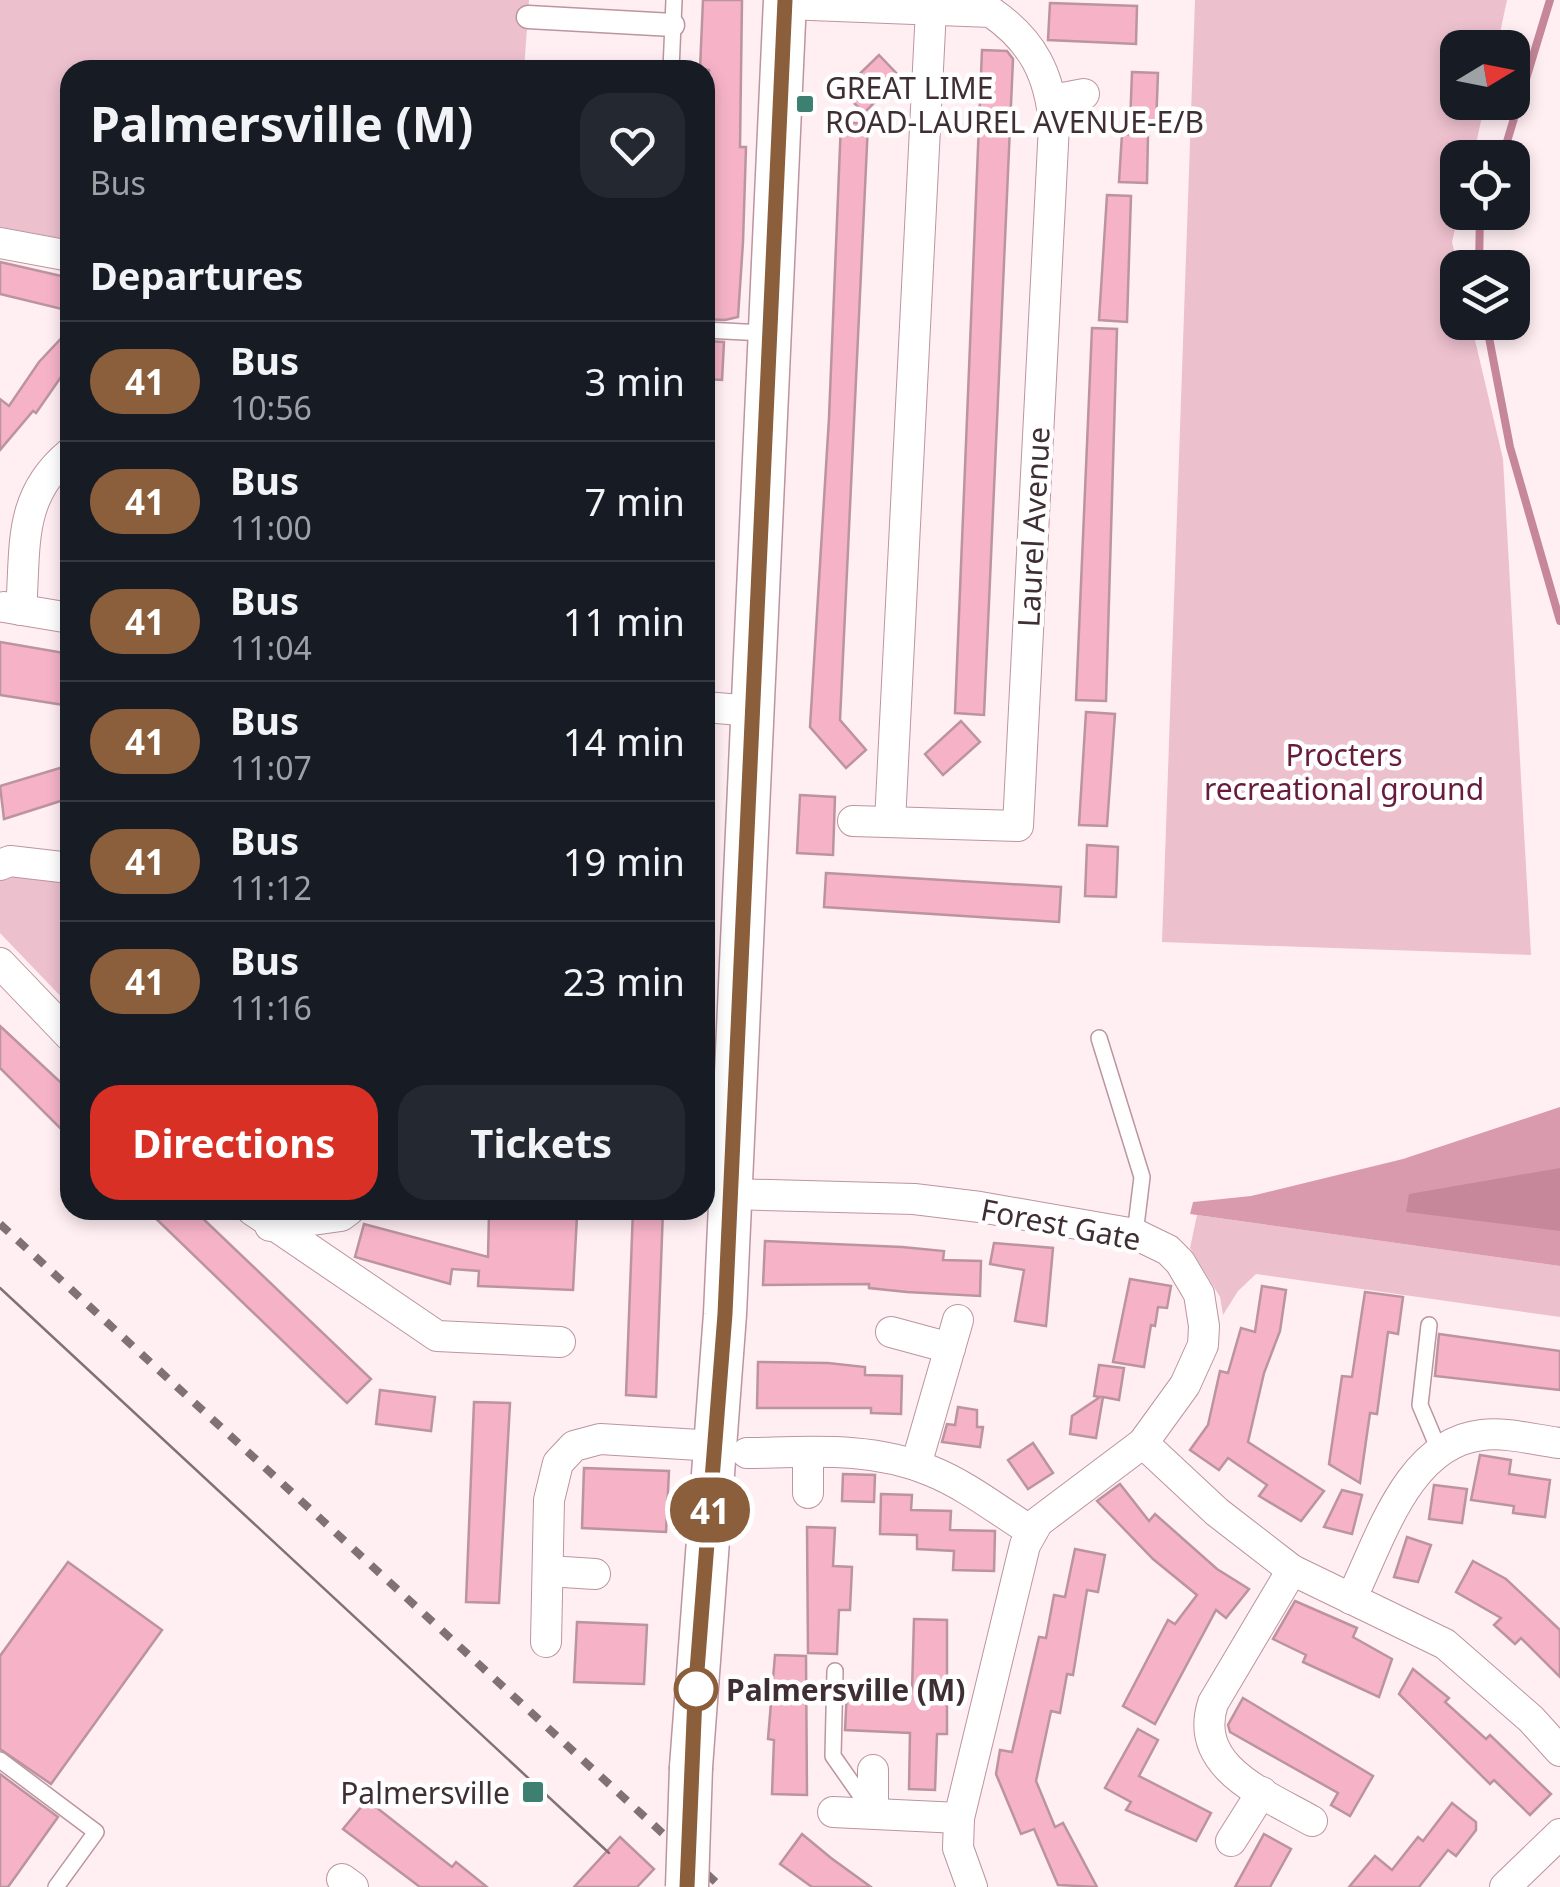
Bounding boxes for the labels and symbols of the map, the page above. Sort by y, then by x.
north arrow [1440,30,1530,120]
place label: GREAT LIME ROAD-LAUREL AVENUE-E/B [825,67,1204,142]
marker: GREAT LIME ROAD-LAUREL AVENUE-E/B [794,93,816,115]
street label: Laurel Avenue [1007,426,1059,628]
park label: Procters recreational ground [1204,734,1484,809]
street label: Forest Gate [978,1188,1144,1260]
line badge: 41 [665,1478,755,1542]
marker: Palmersville (M) [675,1668,717,1710]
place label: Palmersville (M) [726,1669,966,1710]
place label: Palmersville [340,1772,510,1813]
marker: Palmersville [520,1779,546,1805]

